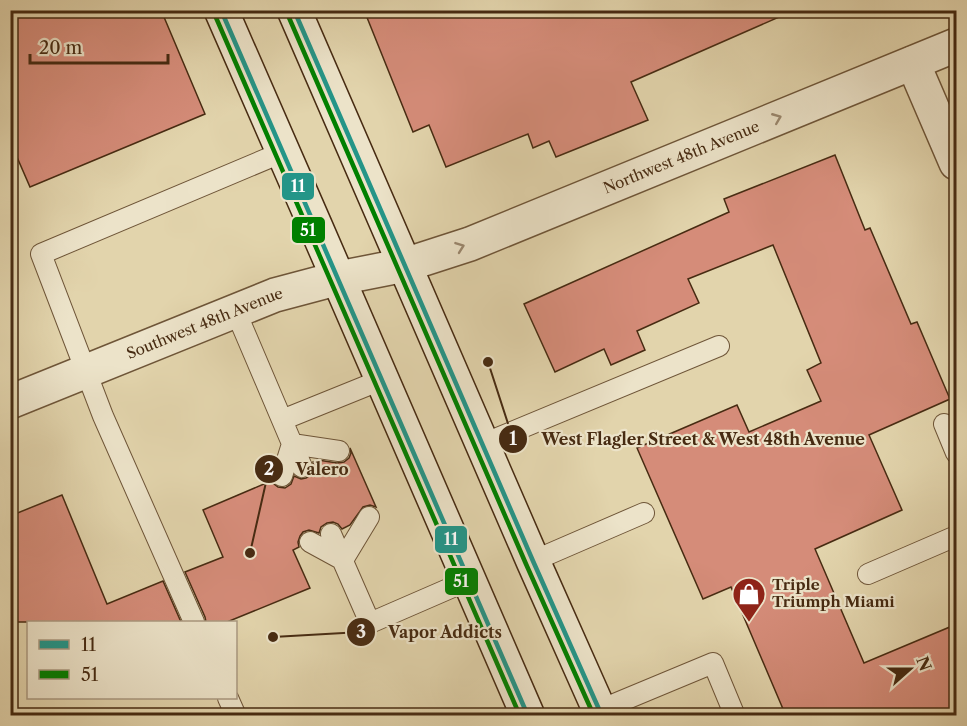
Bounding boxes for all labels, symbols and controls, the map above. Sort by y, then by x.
scale bar [30,27,168,65]
text: 20 m [39,37,83,59]
one-way arrow [771,113,782,125]
street label: Northwest 48th Avenue [600,117,762,197]
line badge: 11 [281,172,315,201]
text: 11 [291,176,306,196]
line badge: 51 [291,216,326,244]
text: 51 [300,220,317,240]
one-way arrow [454,242,465,255]
street label: Southwest 48th Avenue [124,283,285,363]
callout: West Flagler Street & West 48th Avenue [498,422,877,456]
text: 1 [509,428,517,450]
text: West Flagler Street & West 48th Avenue [540,429,865,449]
callout: Valero [254,452,361,486]
text: 2 [264,458,274,480]
text: Valero [294,459,349,479]
line badge: 11 [434,525,468,554]
text: 11 [444,529,459,549]
line badge: 51 [444,567,479,596]
text: 51 [453,571,470,591]
place label: Triple Triumph Miami [772,575,895,611]
shop icon: Triple Triumph Miami [731,576,767,623]
callout: Vapor Addicts [346,615,514,649]
legend [27,621,237,699]
text: 3 [356,621,366,643]
text: Vapor Addicts [387,622,502,642]
text: 11 [81,634,97,656]
north arrow [880,639,940,699]
text: N [912,654,936,674]
text: 51 [81,664,99,686]

